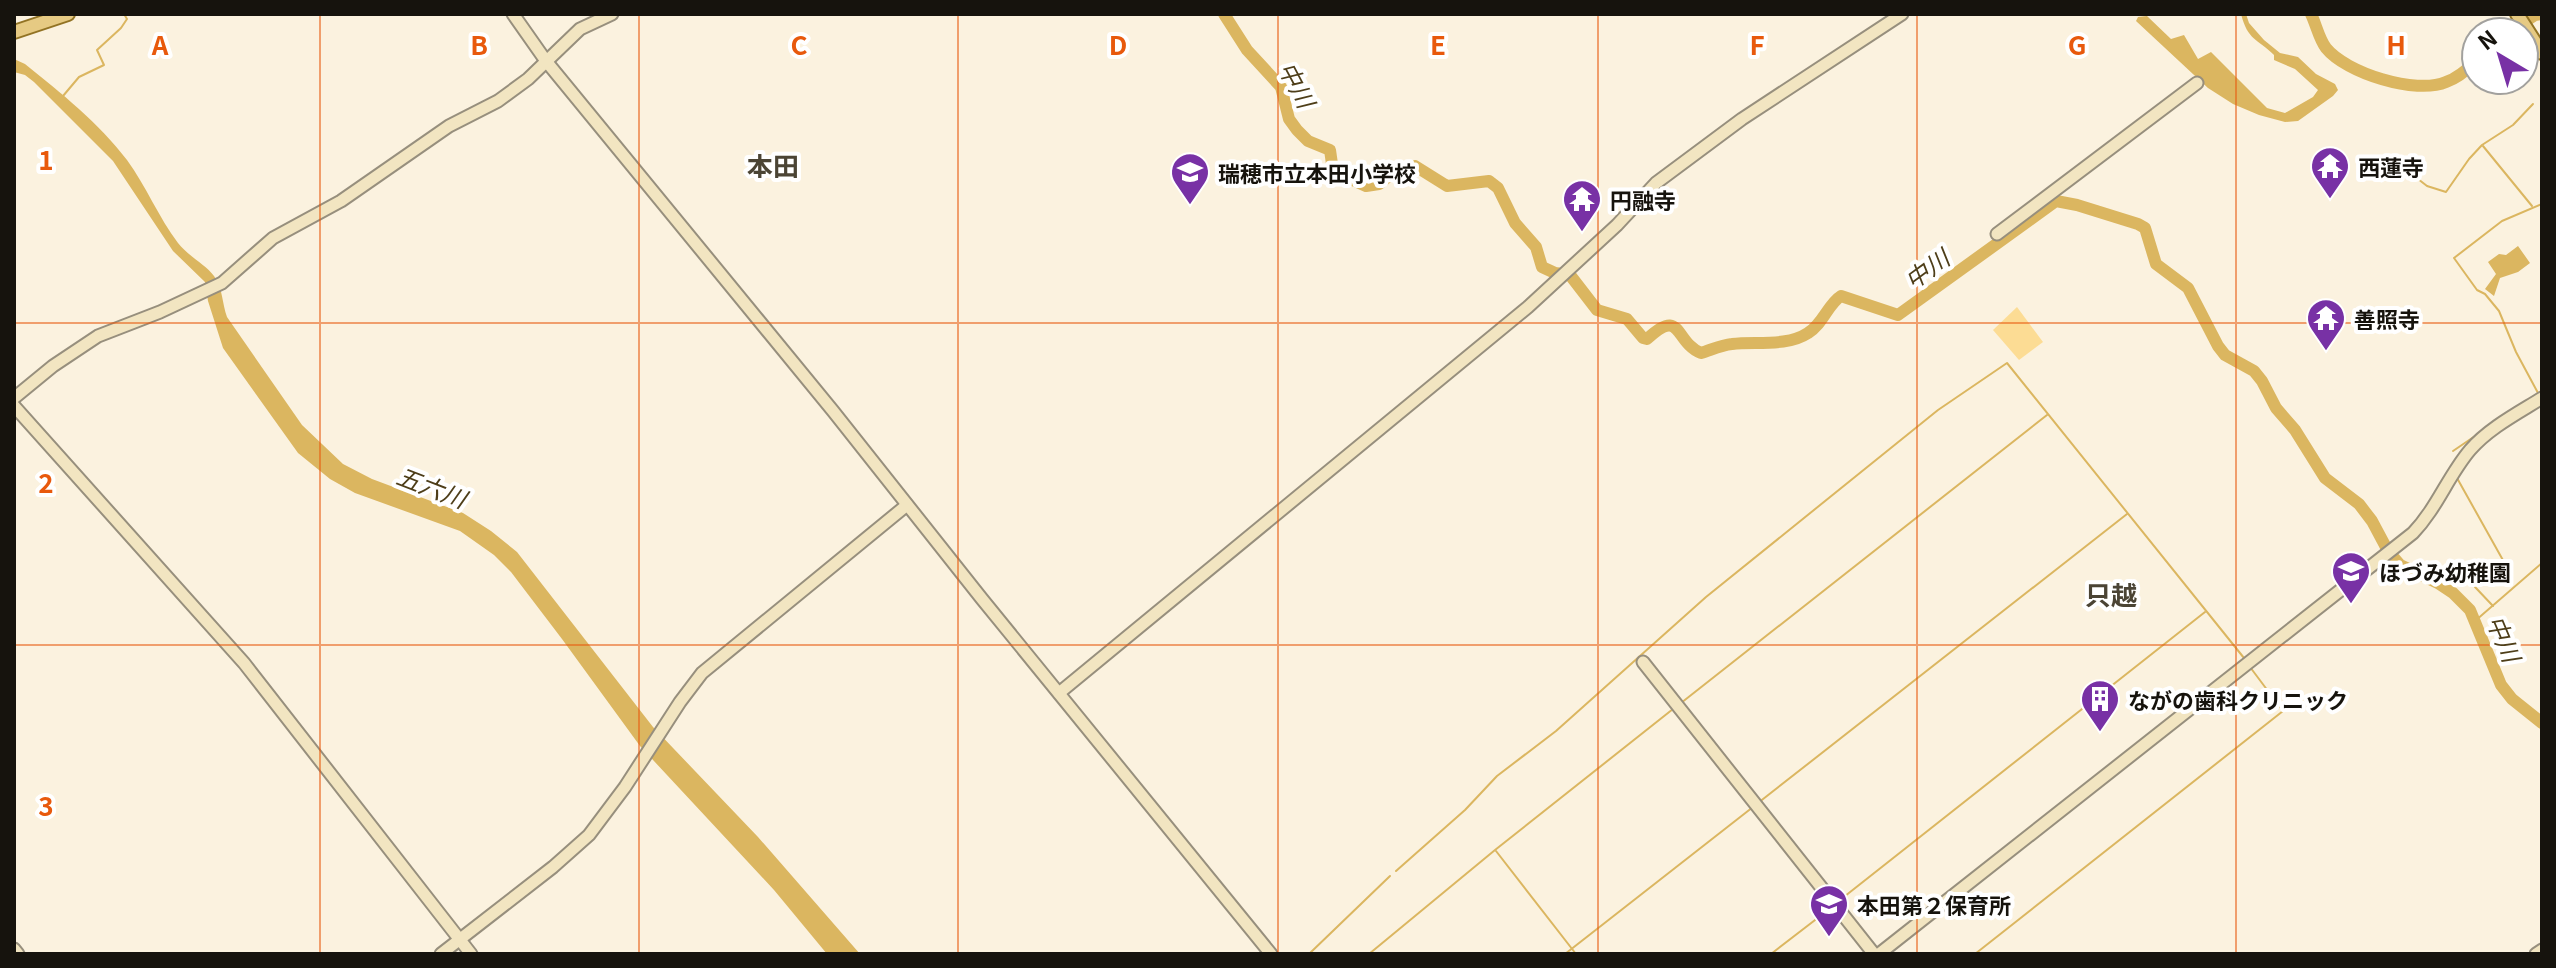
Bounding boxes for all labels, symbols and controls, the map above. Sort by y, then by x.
north arrow [2460,16,2540,96]
text: N [2470,21,2503,56]
text: A [151,25,169,62]
text: B [470,25,488,62]
text: C [790,25,808,62]
text: D [1109,25,1127,62]
text: E [1430,25,1446,62]
text: F [1749,25,1765,62]
text: G [2068,25,2086,62]
text: H [2386,25,2406,62]
water label: 中川 [1271,55,1326,116]
text: 1 [38,140,54,177]
temple icon: 西蓮寺 [2309,145,2351,200]
district label: 本田 [747,146,799,183]
place label: 西蓮寺 [2358,150,2424,182]
school or university icon: 瑞穂市立本田小学校 [1169,151,1211,206]
place label: 瑞穂市立本田小学校 [1218,156,1416,188]
temple icon: 円融寺 [1561,178,1603,233]
place label: 円融寺 [1610,183,1676,215]
water label: 中川 [1896,238,1958,296]
temple icon: 善照寺 [2305,297,2347,352]
place label: 善照寺 [2354,302,2420,334]
water label: 五六川 [392,457,475,516]
text: 2 [38,463,54,500]
school or university icon: ほづみ幼稚園 [2330,550,2372,605]
place label: ほづみ幼稚園 [2379,555,2511,587]
district label: 只越 [2085,575,2137,612]
water label: 中川 [2480,609,2532,670]
building icon: ながの歯科クリニック [2079,678,2121,733]
place label: ながの歯科クリニック [2128,683,2348,715]
text: 3 [38,786,54,823]
school or university icon: 本田第２保育所 [1808,883,1850,938]
place label: 本田第２保育所 [1857,888,2011,920]

